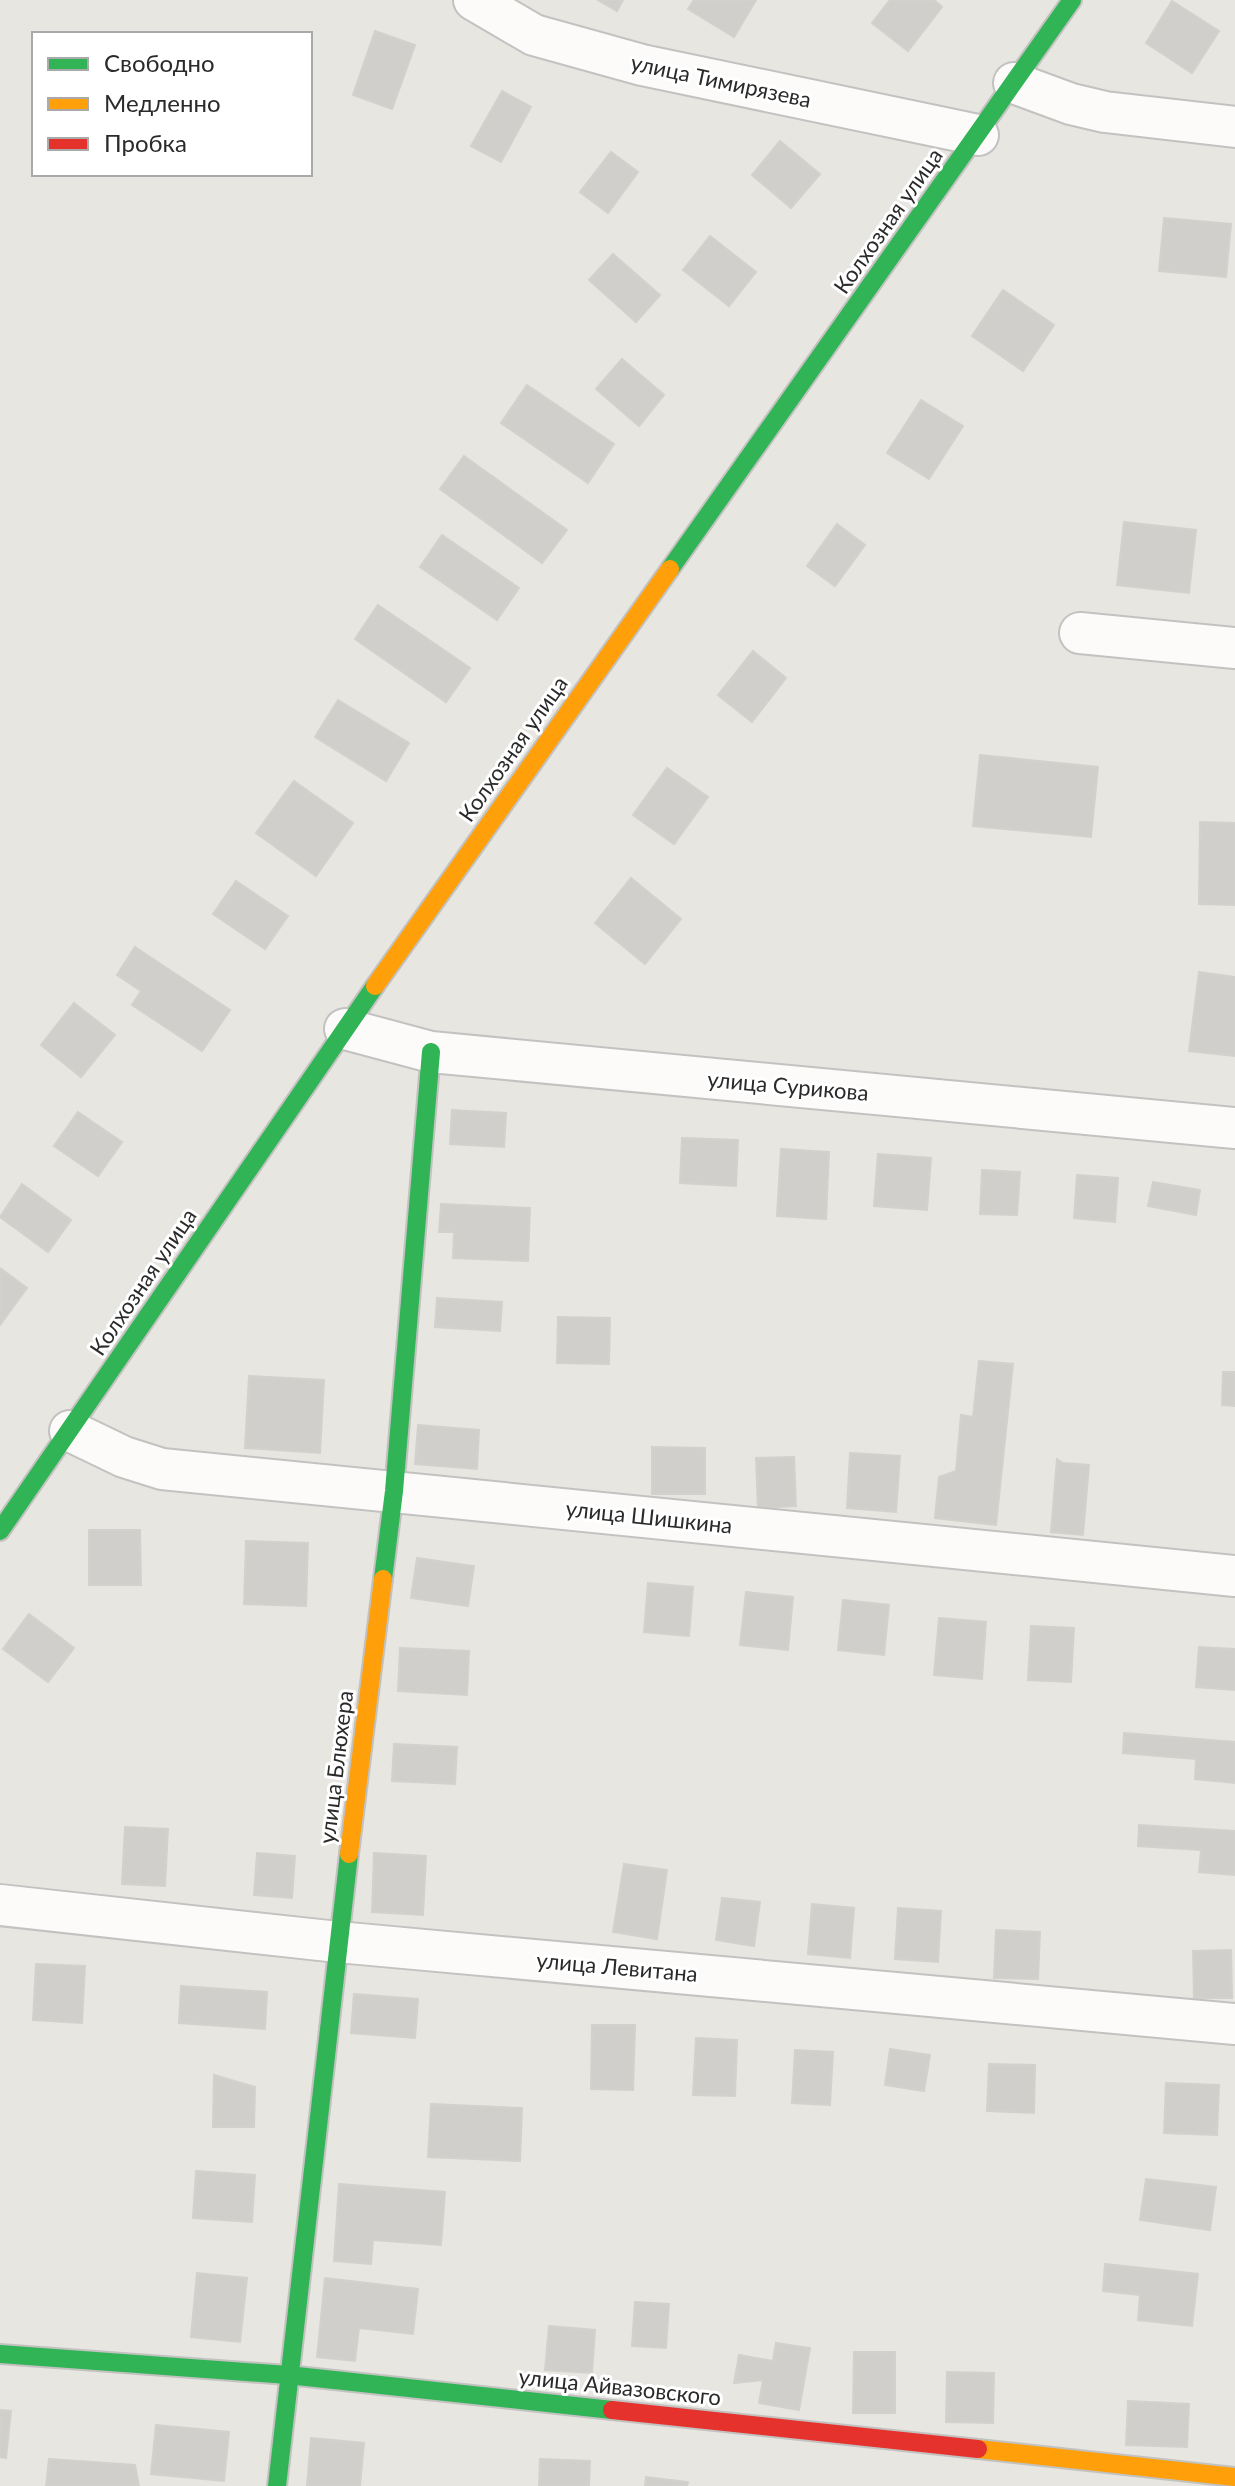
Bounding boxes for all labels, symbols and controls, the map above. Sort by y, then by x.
legend [32,32,312,176]
text: Свободно [104,48,215,77]
street label: улица Тимирязева [629,48,814,113]
text: Медленно [104,88,221,117]
text: Пробка [104,128,187,157]
street label: Колхозная улица [827,143,948,299]
street label: Колхозная улица [452,671,573,827]
street label: улица Сурикова [706,1065,870,1106]
street label: Колхозная улица [83,1203,202,1360]
street label: улица Шишкина [564,1494,734,1539]
street label: улица Блюхера [313,1689,358,1845]
street label: улица Левитана [535,1946,699,1987]
street label: улица Айвазовского [518,2362,723,2411]

